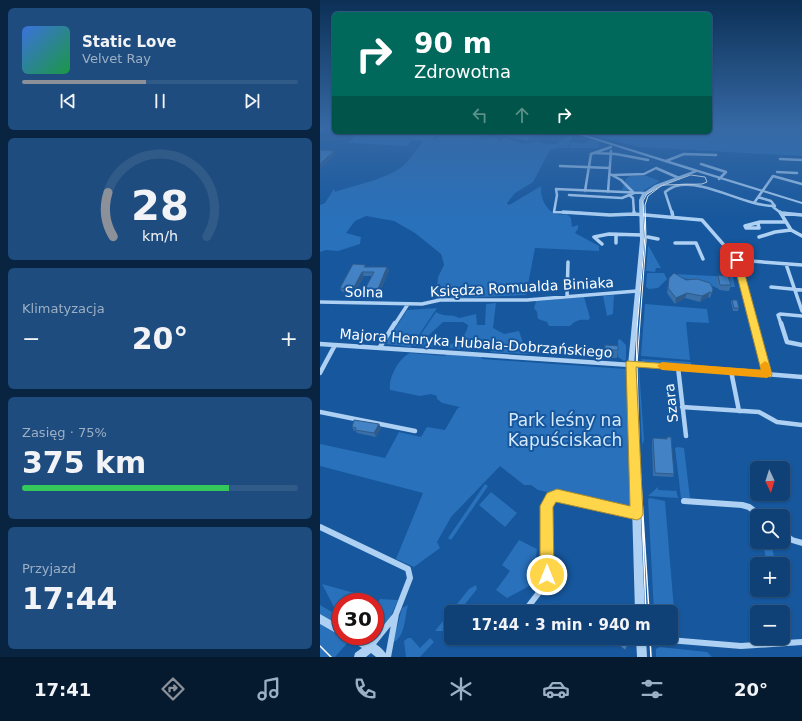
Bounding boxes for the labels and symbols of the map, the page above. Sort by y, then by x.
pin [720,243,754,277]
street label: Księdza Romualda Biniaka [430,274,614,300]
street label: Solna [344,284,384,300]
street label: Majora Henryka Hubala-Dobrzańskiego [339,325,613,361]
street label: Szara [661,383,681,423]
park label: Park leśny na Kapuściskach [508,410,622,450]
north arrow [750,461,790,501]
position arrow [526,554,568,596]
speed limit sign: 30 [332,593,384,645]

